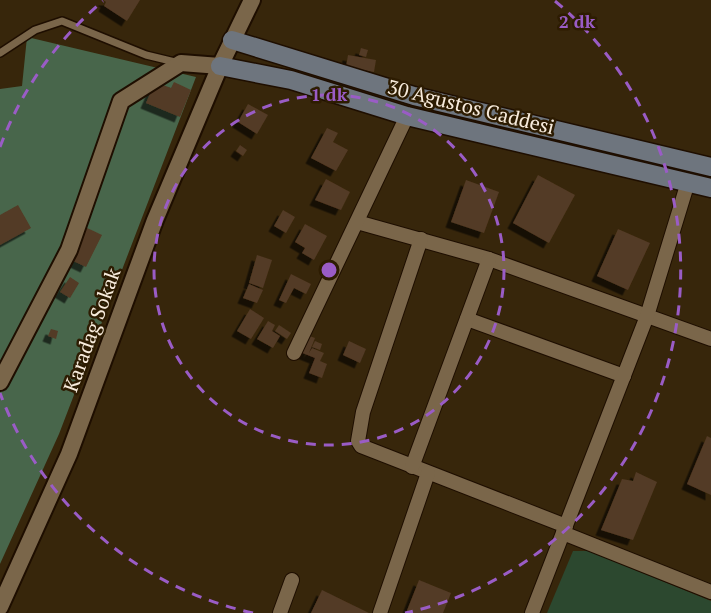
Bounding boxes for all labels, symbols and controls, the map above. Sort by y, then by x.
text: 2 dk [559,9,596,33]
street label: 30 Agustos Caddesi [385,73,558,140]
text: 1 dk [311,82,348,106]
centre of rings [319,260,339,280]
street label: Karadag Sokak [57,264,127,395]

